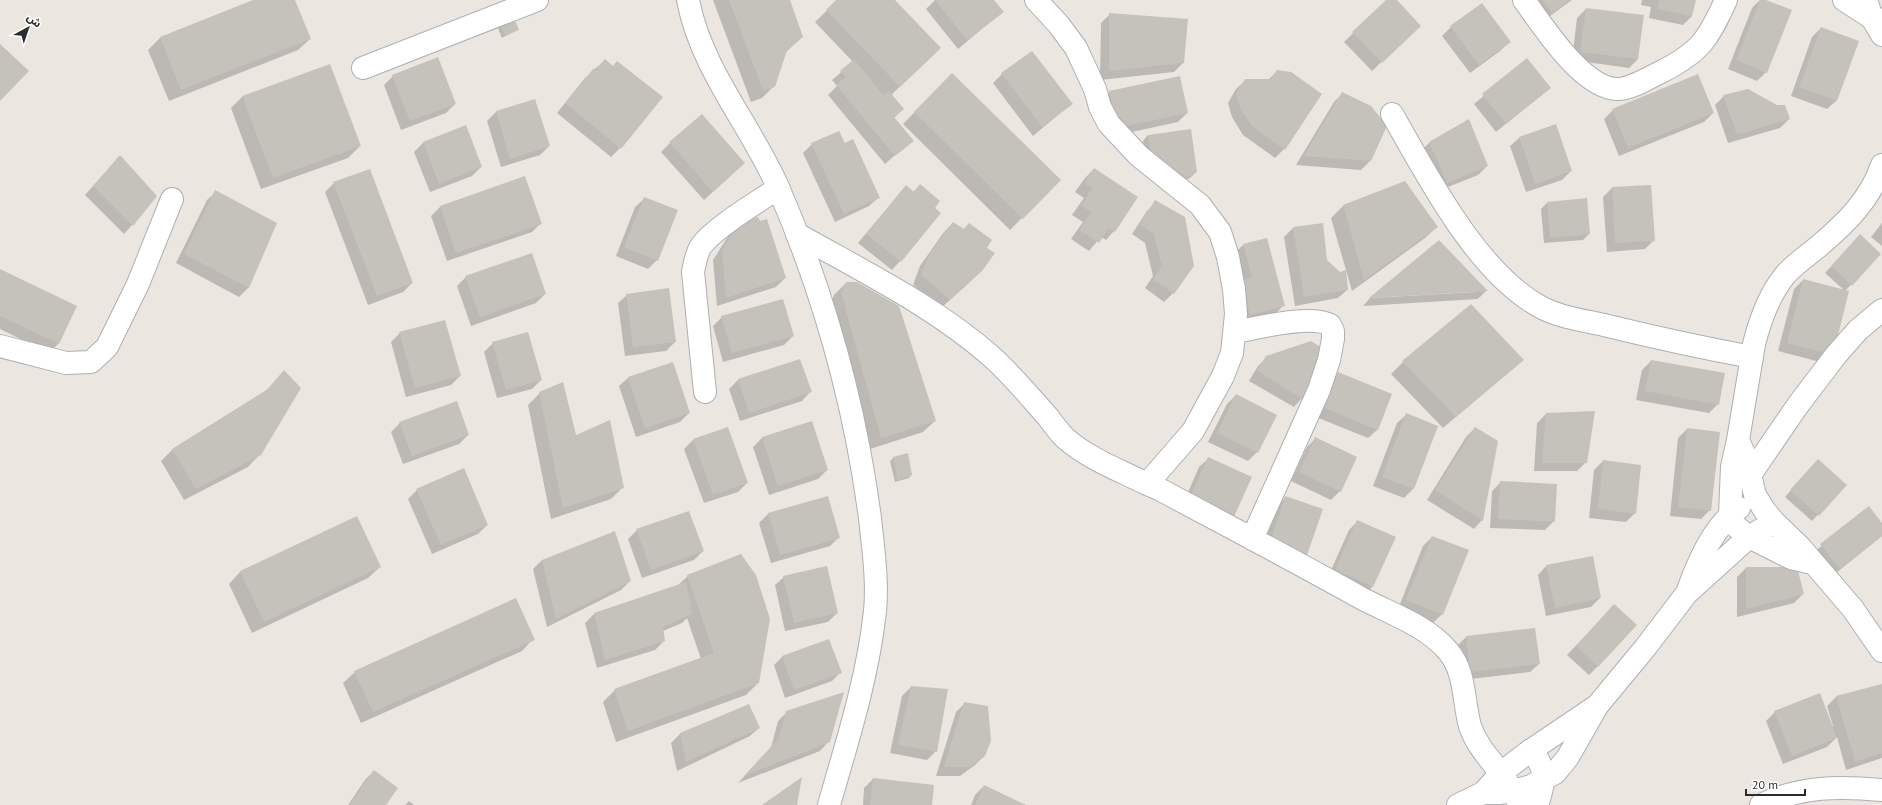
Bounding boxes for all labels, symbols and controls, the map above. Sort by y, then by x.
north arrow [8,8,48,48]
text: ش [24,10,45,31]
scale bar [1746,771,1805,797]
text: 20 m [1752,777,1778,792]

